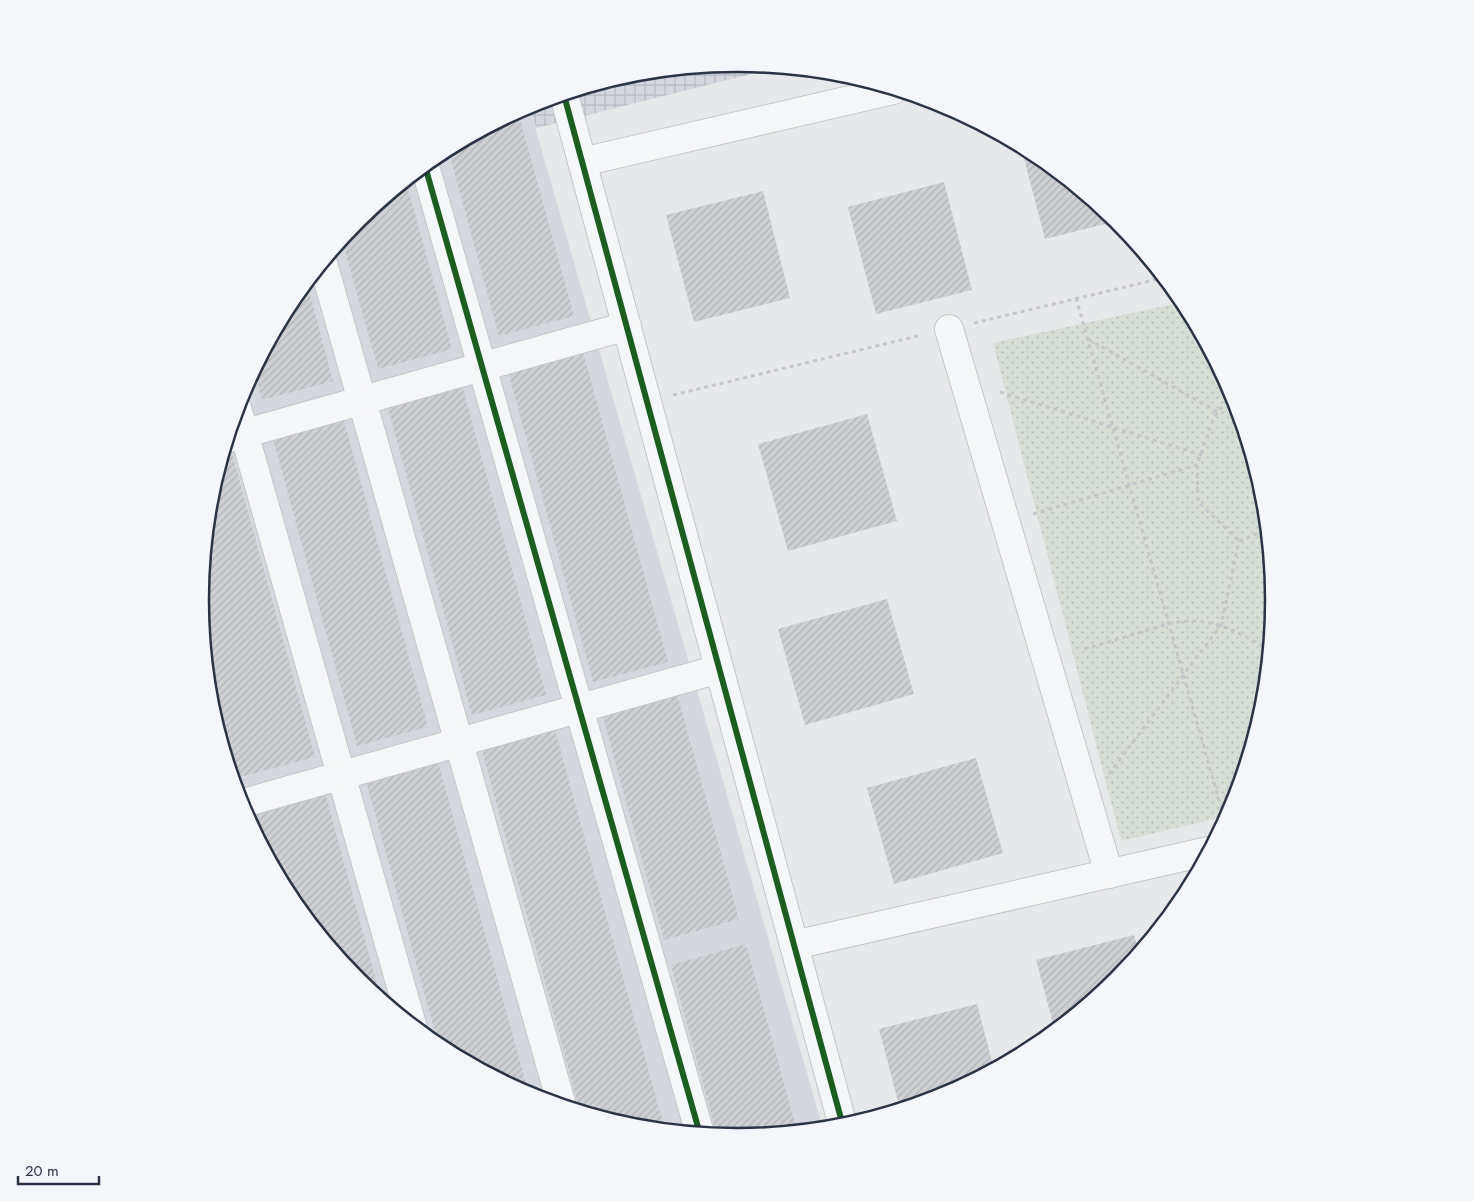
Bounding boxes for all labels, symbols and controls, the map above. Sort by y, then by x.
scale bar [18,1154,99,1186]
text: 20 m [25,1160,59,1182]

